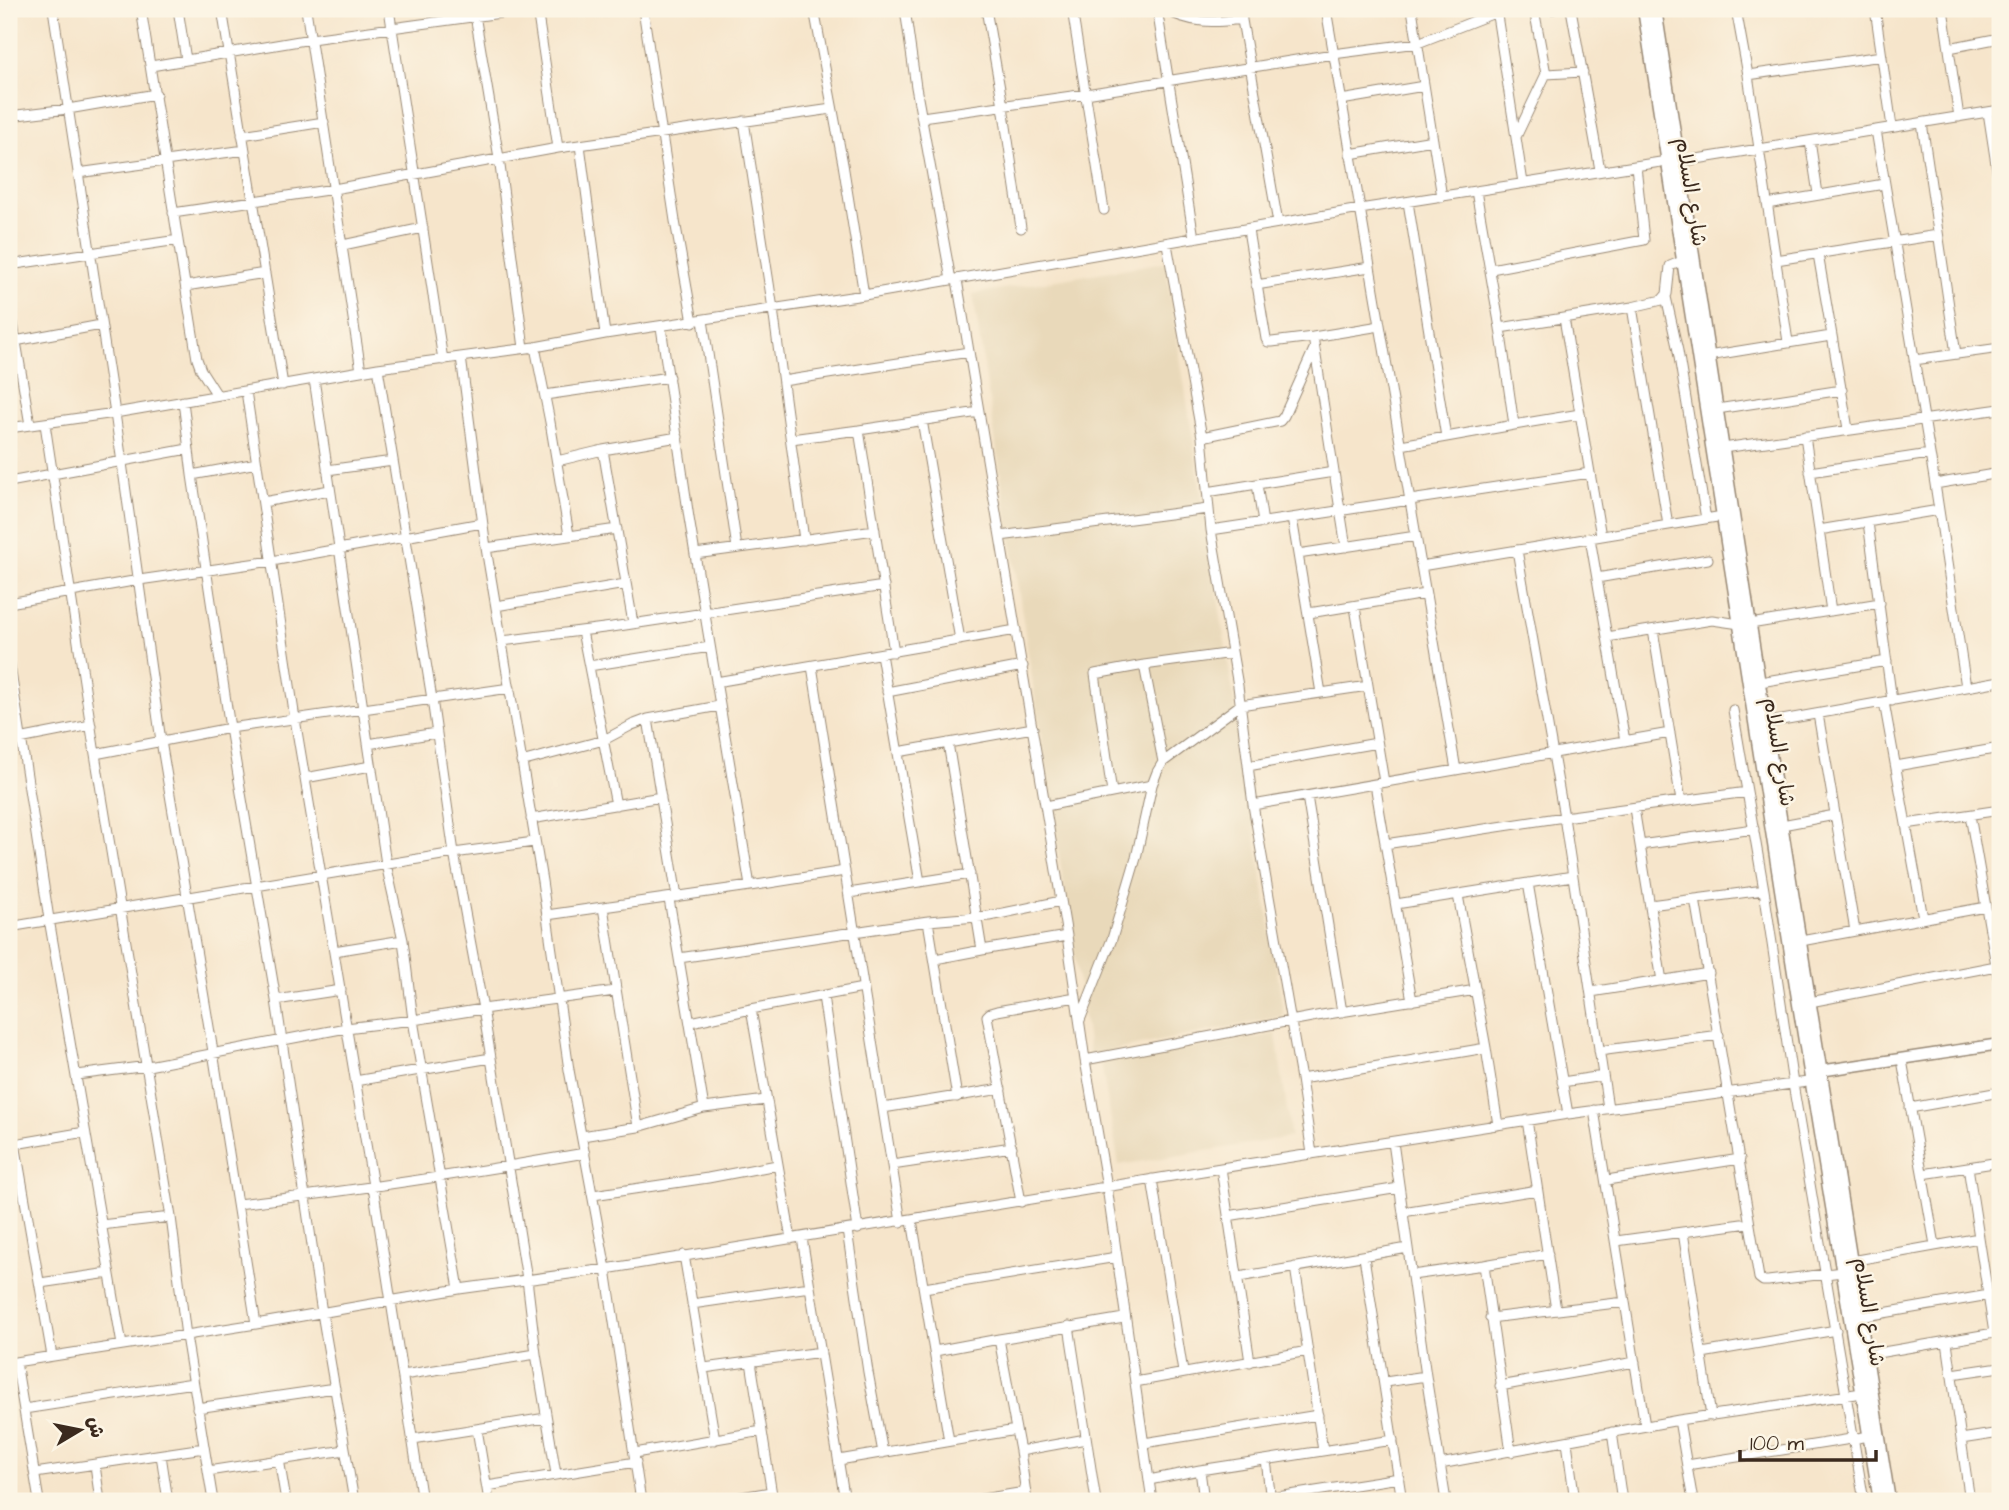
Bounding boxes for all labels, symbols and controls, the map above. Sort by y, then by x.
street label: شارع السلام [1667,135,1714,249]
street label: شارع السلام [1755,695,1802,809]
street label: شارع السلام [1845,1255,1892,1369]
north arrow [46,1394,116,1464]
text: ش [80,1415,110,1440]
scale bar [1740,1419,1876,1463]
text: 100 m [1750,1429,1805,1458]

